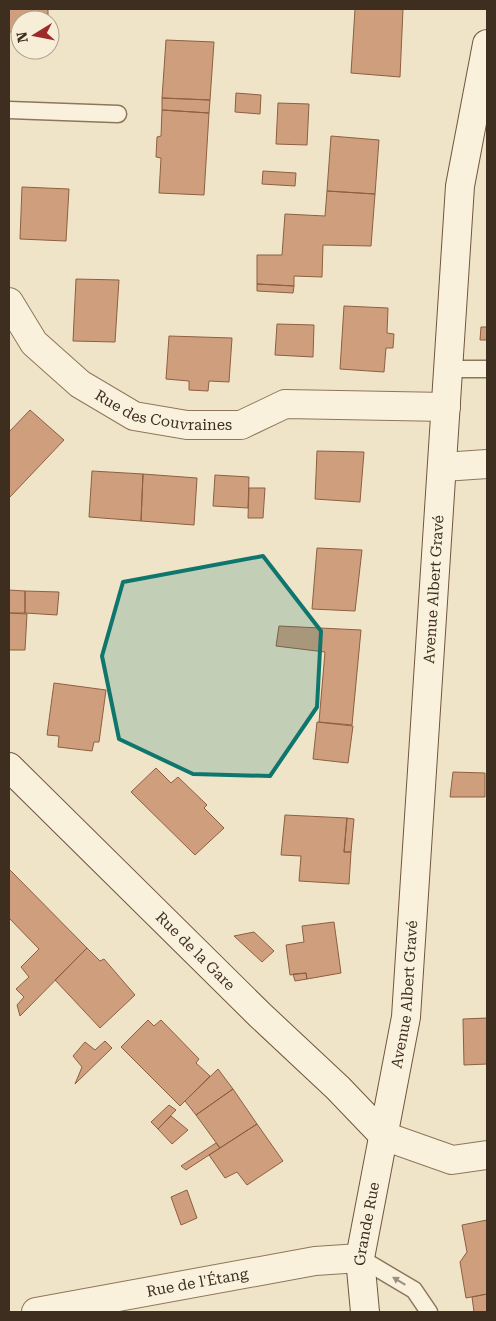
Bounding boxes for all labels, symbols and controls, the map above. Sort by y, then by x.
north arrow [10,10,60,60]
text: N [13,30,31,44]
street label: Rue des Couvraines [92,386,232,434]
street label: Avenue Albert Gravé [420,515,448,664]
street label: Rue de la Gare [152,908,239,994]
street label: Avenue Albert Gravé [387,920,421,1070]
street label: Grande Rue [351,1180,383,1267]
street label: Rue de l'Étang [145,1264,250,1301]
one-way arrow [392,1276,405,1285]

